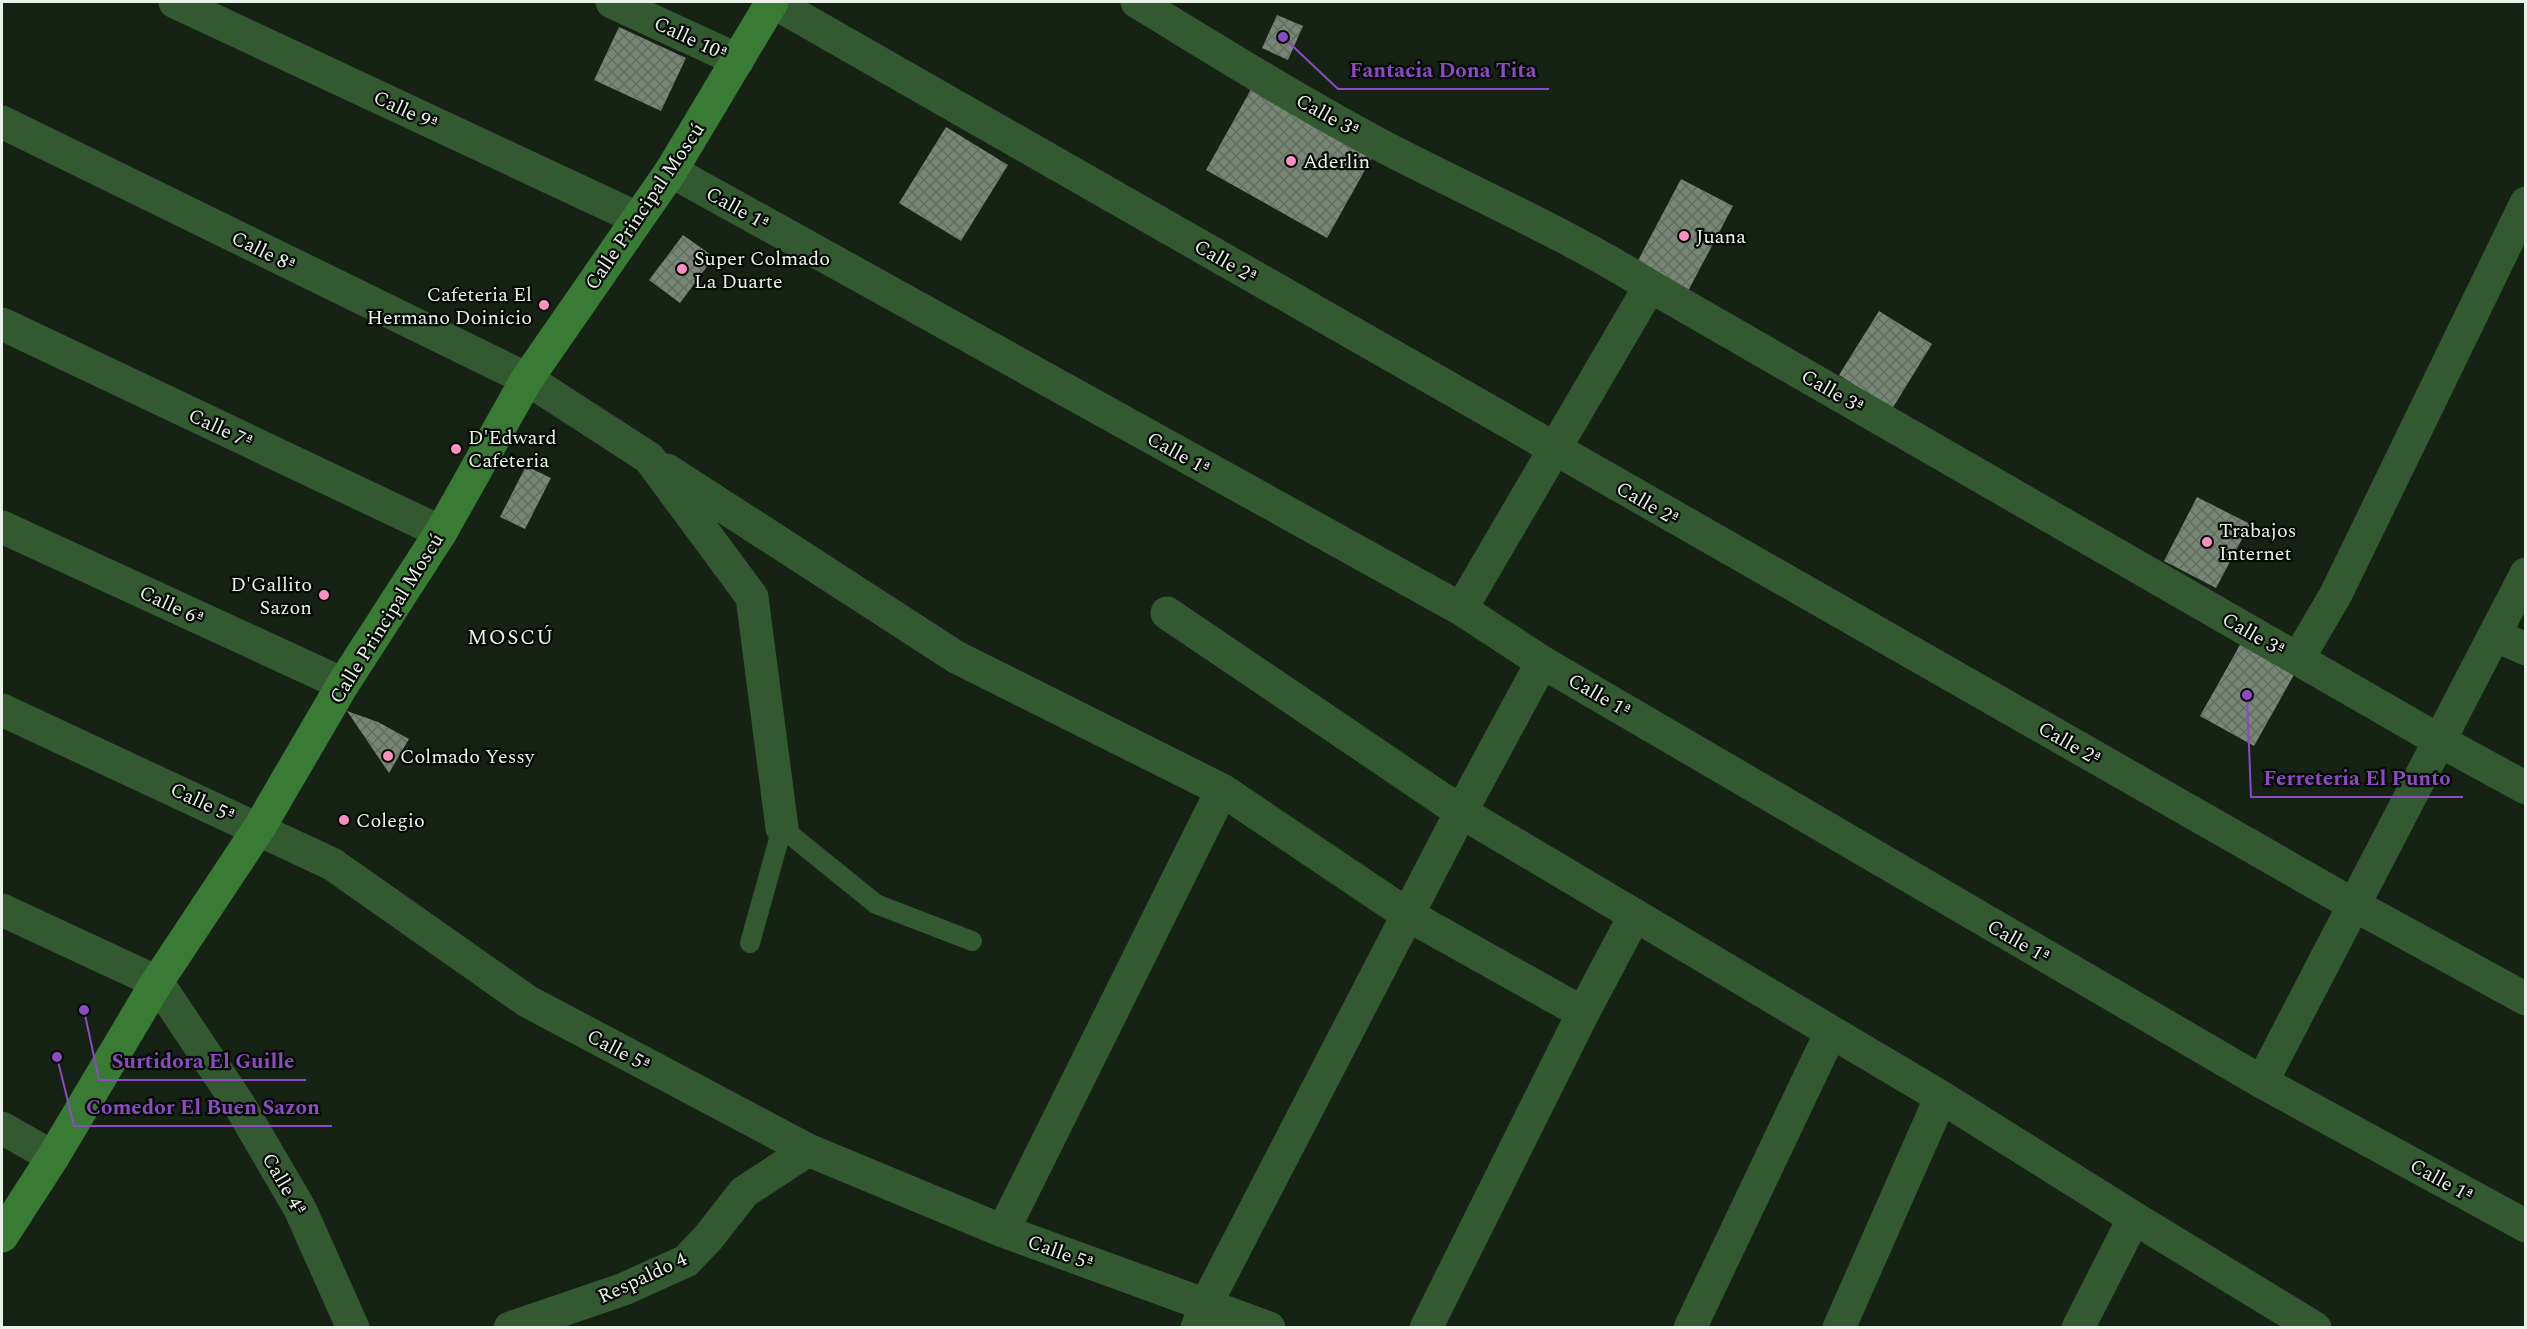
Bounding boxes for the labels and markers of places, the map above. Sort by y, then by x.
callout: Fantacia Dona Tita [1338,50,1549,89]
place label: Aderlin [1303,147,1370,177]
marker: Aderlin [1284,154,1298,168]
place label: Juana [1696,222,1746,252]
marker: Juana [1677,229,1691,243]
place label: Super Colmado La Duarte [694,244,830,297]
marker: Super Colmado La Duarte [675,262,689,276]
place label: Cafeteria El Hermano Doinicio [367,280,532,333]
marker: Cafeteria El Hermano Doinicio [537,298,551,312]
place label: D'Edward Cafeteria [468,423,557,476]
marker: D'Edward Cafeteria [449,442,463,456]
place label: Trabajos Internet [2219,516,2297,569]
marker: Trabajos Internet [2200,535,2214,549]
place label: D'Gallito Sazon [231,570,312,623]
marker: D'Gallito Sazon [317,588,331,602]
place label: Colmado Yessy [400,742,536,772]
marker: Colmado Yessy [381,749,395,763]
callout: Ferreteria El Punto [2251,758,2463,797]
place label: Colegio [356,806,425,836]
marker: Colegio [337,813,351,827]
callout: Surtidora El Guille [99,1041,306,1080]
callout: Comedor El Buen Sazon [74,1087,332,1126]

